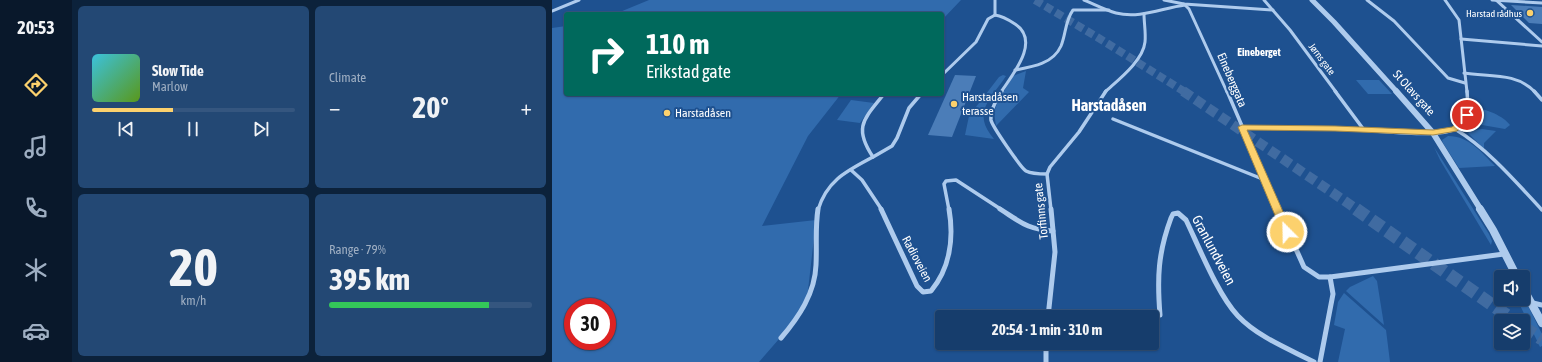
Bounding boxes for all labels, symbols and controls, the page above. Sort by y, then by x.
place label: Harstad rådhus [1466,8,1522,19]
marker: Harstad rådhus [1525,8,1535,18]
text: 20:53 [17,17,55,38]
icon: right [580,28,632,80]
text: 110 m [646,28,709,60]
street label: Jørns gate [1307,41,1338,77]
district label: Eineberget [1237,46,1281,58]
street label: Eineberggata [1214,51,1250,109]
text: Erikstad gate [646,61,731,82]
text: Slow Tide [152,62,204,79]
street label: St Olavs gate [1390,67,1438,119]
text: Climate [329,70,366,85]
icon: directions [22,71,50,99]
text: Marlow [152,79,188,94]
text: 20° [412,90,449,124]
place label: Harstadåsen terasse [962,90,1018,118]
text: − [329,94,340,120]
text: + [521,94,532,120]
district label: Harstadåsen [1072,96,1147,114]
pin [1450,98,1484,132]
marker: Harstadåsen terasse [949,99,959,109]
icon: arrive [1456,104,1478,126]
place label: Harstadåsen [675,106,731,120]
marker: Harstadåsen [662,108,672,118]
icon: previous [115,118,137,140]
icon: pause [182,118,204,140]
icon: next [250,118,272,140]
icon: music [22,133,50,161]
street label: Torfinns gate [1031,182,1051,240]
icon: phone [22,194,50,222]
position arrow [1266,211,1308,253]
street label: Granlundveien [1189,212,1239,288]
street label: Radioveien [899,234,935,284]
text: 20 [169,237,218,297]
text: Range · 79% [329,242,386,257]
icon: climate [22,256,50,284]
text: 395 km [329,262,410,296]
map controls [1494,270,1530,350]
button: sound [1494,270,1530,306]
text: km/h [181,293,206,308]
speed limit sign: 30 [564,298,616,350]
button: layers [1494,314,1530,350]
icon: car [22,317,50,345]
text: 20:54 · 1 min · 310 m [992,321,1102,338]

